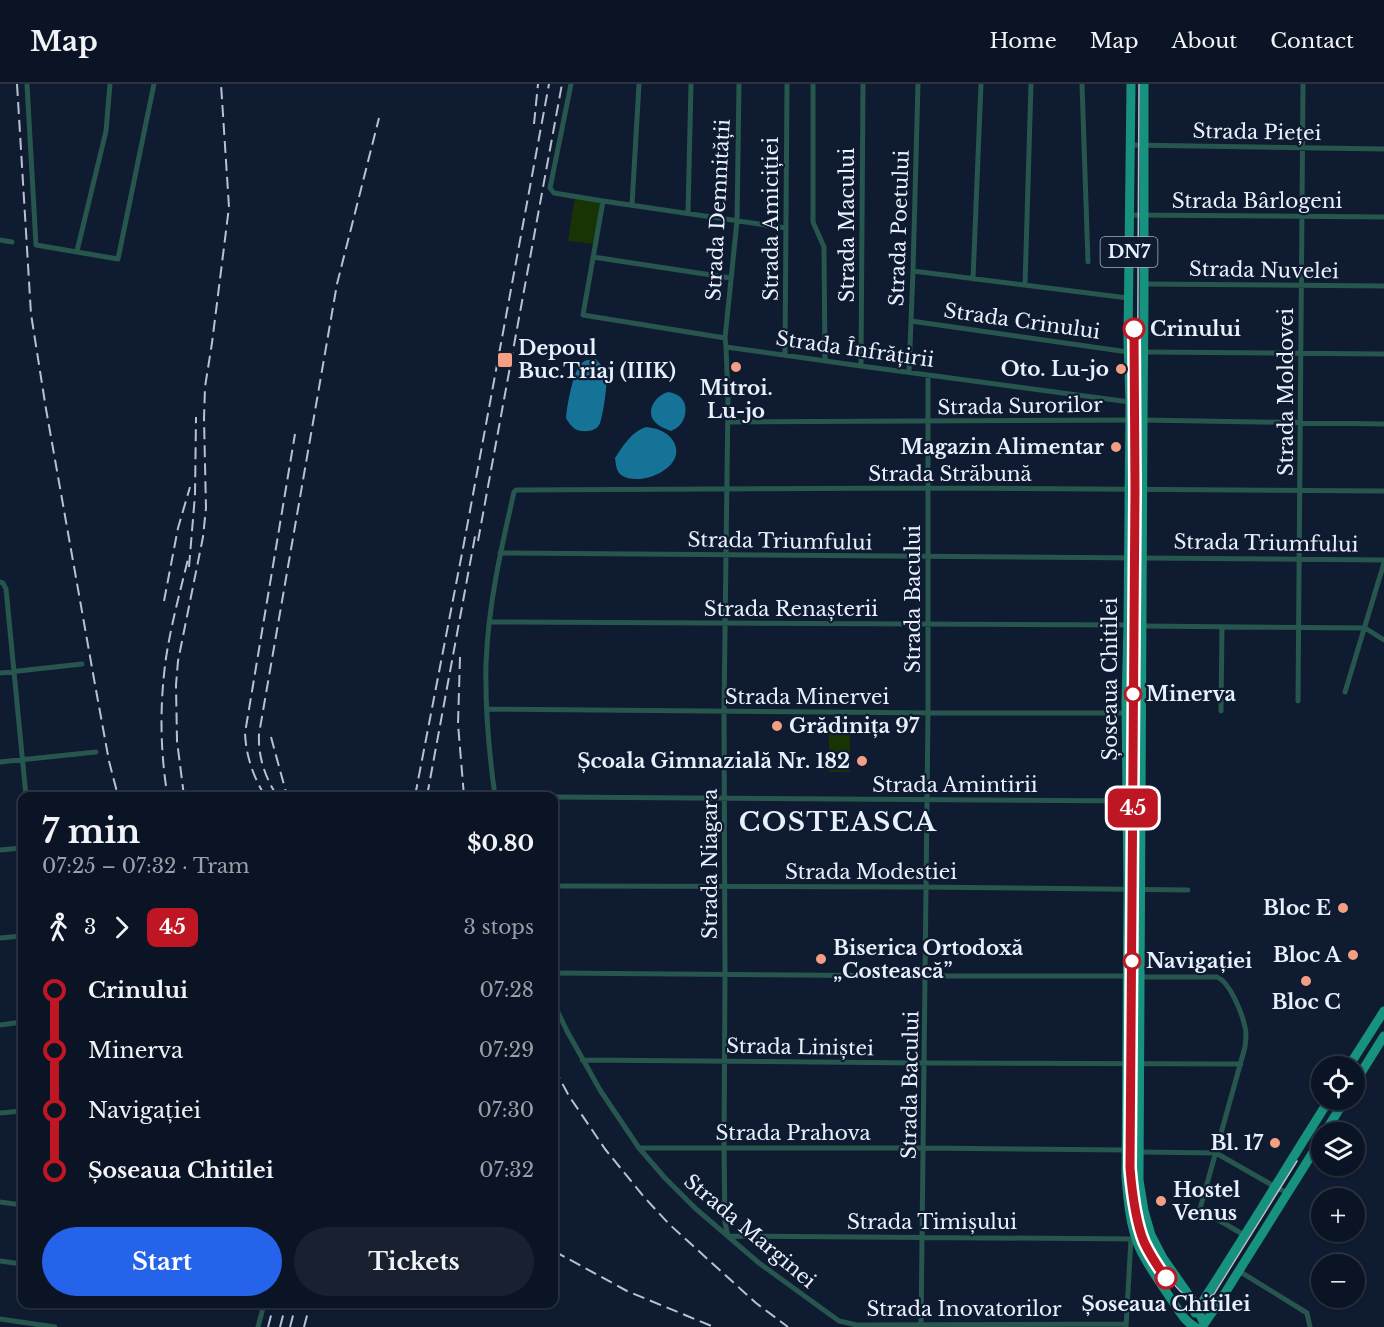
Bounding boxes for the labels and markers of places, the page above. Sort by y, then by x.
place label: Crinului [1150,317,1241,341]
marker: Crinului [1123,318,1145,340]
place label: Depoul Buc.Triaj (IIIK) [518,336,676,383]
marker: Depoul Buc.Triaj (IIIK) [496,351,514,369]
place label: Oto. Lu-jo [1001,357,1109,381]
marker: Mitroi. Lu-jo [729,360,743,374]
marker: Oto. Lu-jo [1114,362,1128,376]
place label: Mitroi. Lu-jo [699,376,773,423]
place label: Magazin Alimentar [900,435,1104,459]
marker: Magazin Alimentar [1109,440,1123,454]
place label: Minerva [1146,682,1237,706]
marker: Minerva [1124,685,1142,703]
place label: Grădinița 97 [789,714,920,739]
marker: Grădinița 97 [770,719,784,733]
place label: Școala Gimnazială Nr. 182 [577,749,850,774]
marker: Școala Gimnazială Nr. 182 [855,754,869,768]
place label: Bloc E [1263,896,1331,920]
marker: Bloc E [1336,901,1350,915]
place label: Biserica Ortodoxă „Costească” [833,936,1024,983]
place label: Bloc A [1273,943,1342,967]
marker: Bloc A [1346,948,1360,962]
place label: Navigației [1146,949,1252,974]
marker: Biserica Ortodoxă „Costească” [814,952,828,966]
marker: Navigației [1123,952,1141,970]
marker: Bloc C [1299,974,1313,988]
place label: Bloc C [1271,990,1341,1014]
place label: Bl. 17 [1211,1131,1264,1155]
marker: Bl. 17 [1268,1136,1282,1150]
place label: Hostel Venus [1172,1178,1240,1225]
marker: Hostel Venus [1154,1194,1168,1208]
marker: Șoseaua Chitilei [1155,1267,1177,1289]
place label: Șoseaua Chitilei [1082,1292,1250,1317]

